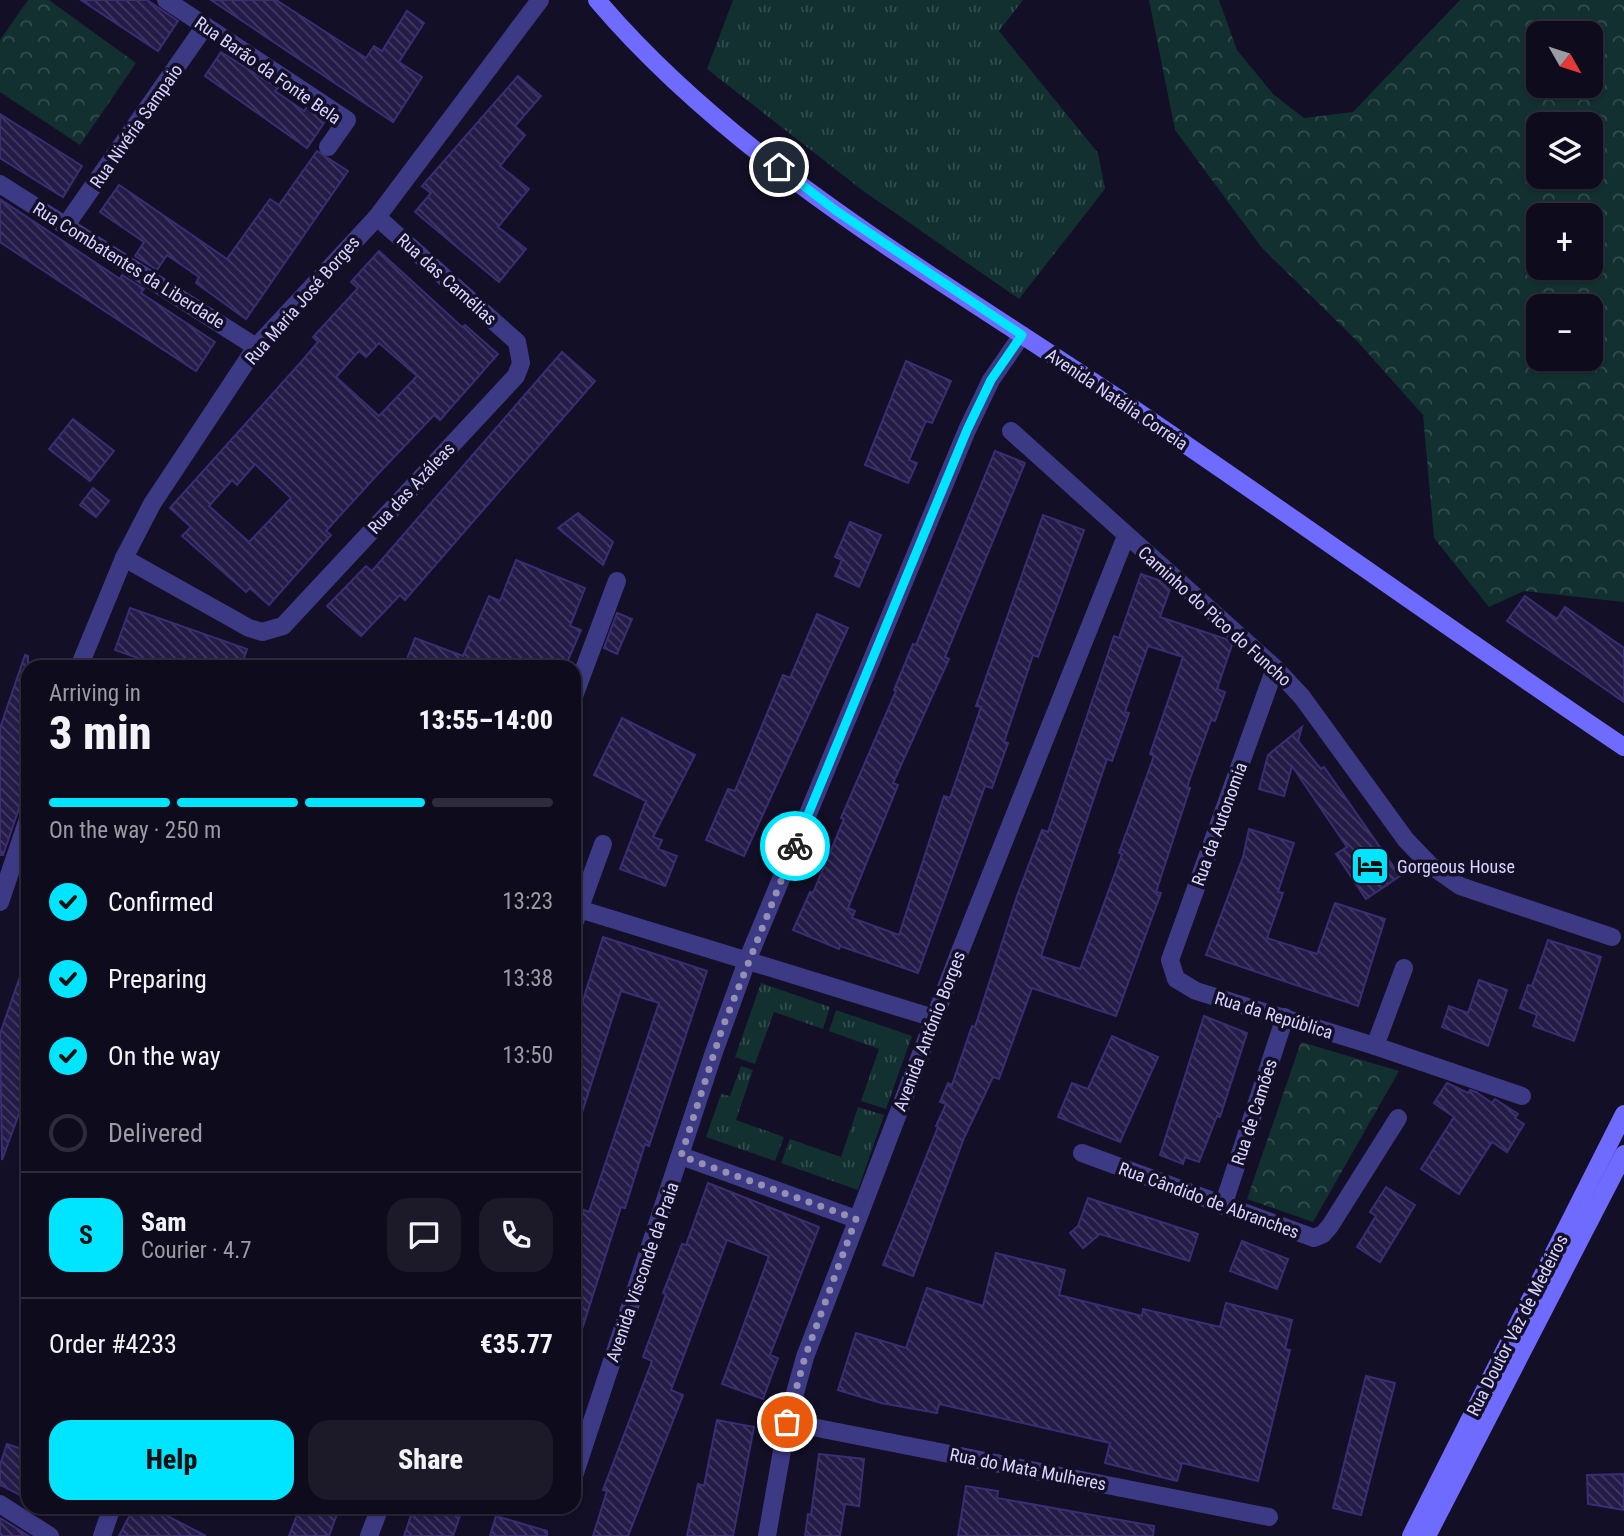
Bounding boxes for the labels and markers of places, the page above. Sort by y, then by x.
pin [749,137,809,197]
hotel icon: Gorgeous House [1349,845,1391,887]
place label: Gorgeous House [1397,856,1515,877]
pin [757,1392,817,1452]

